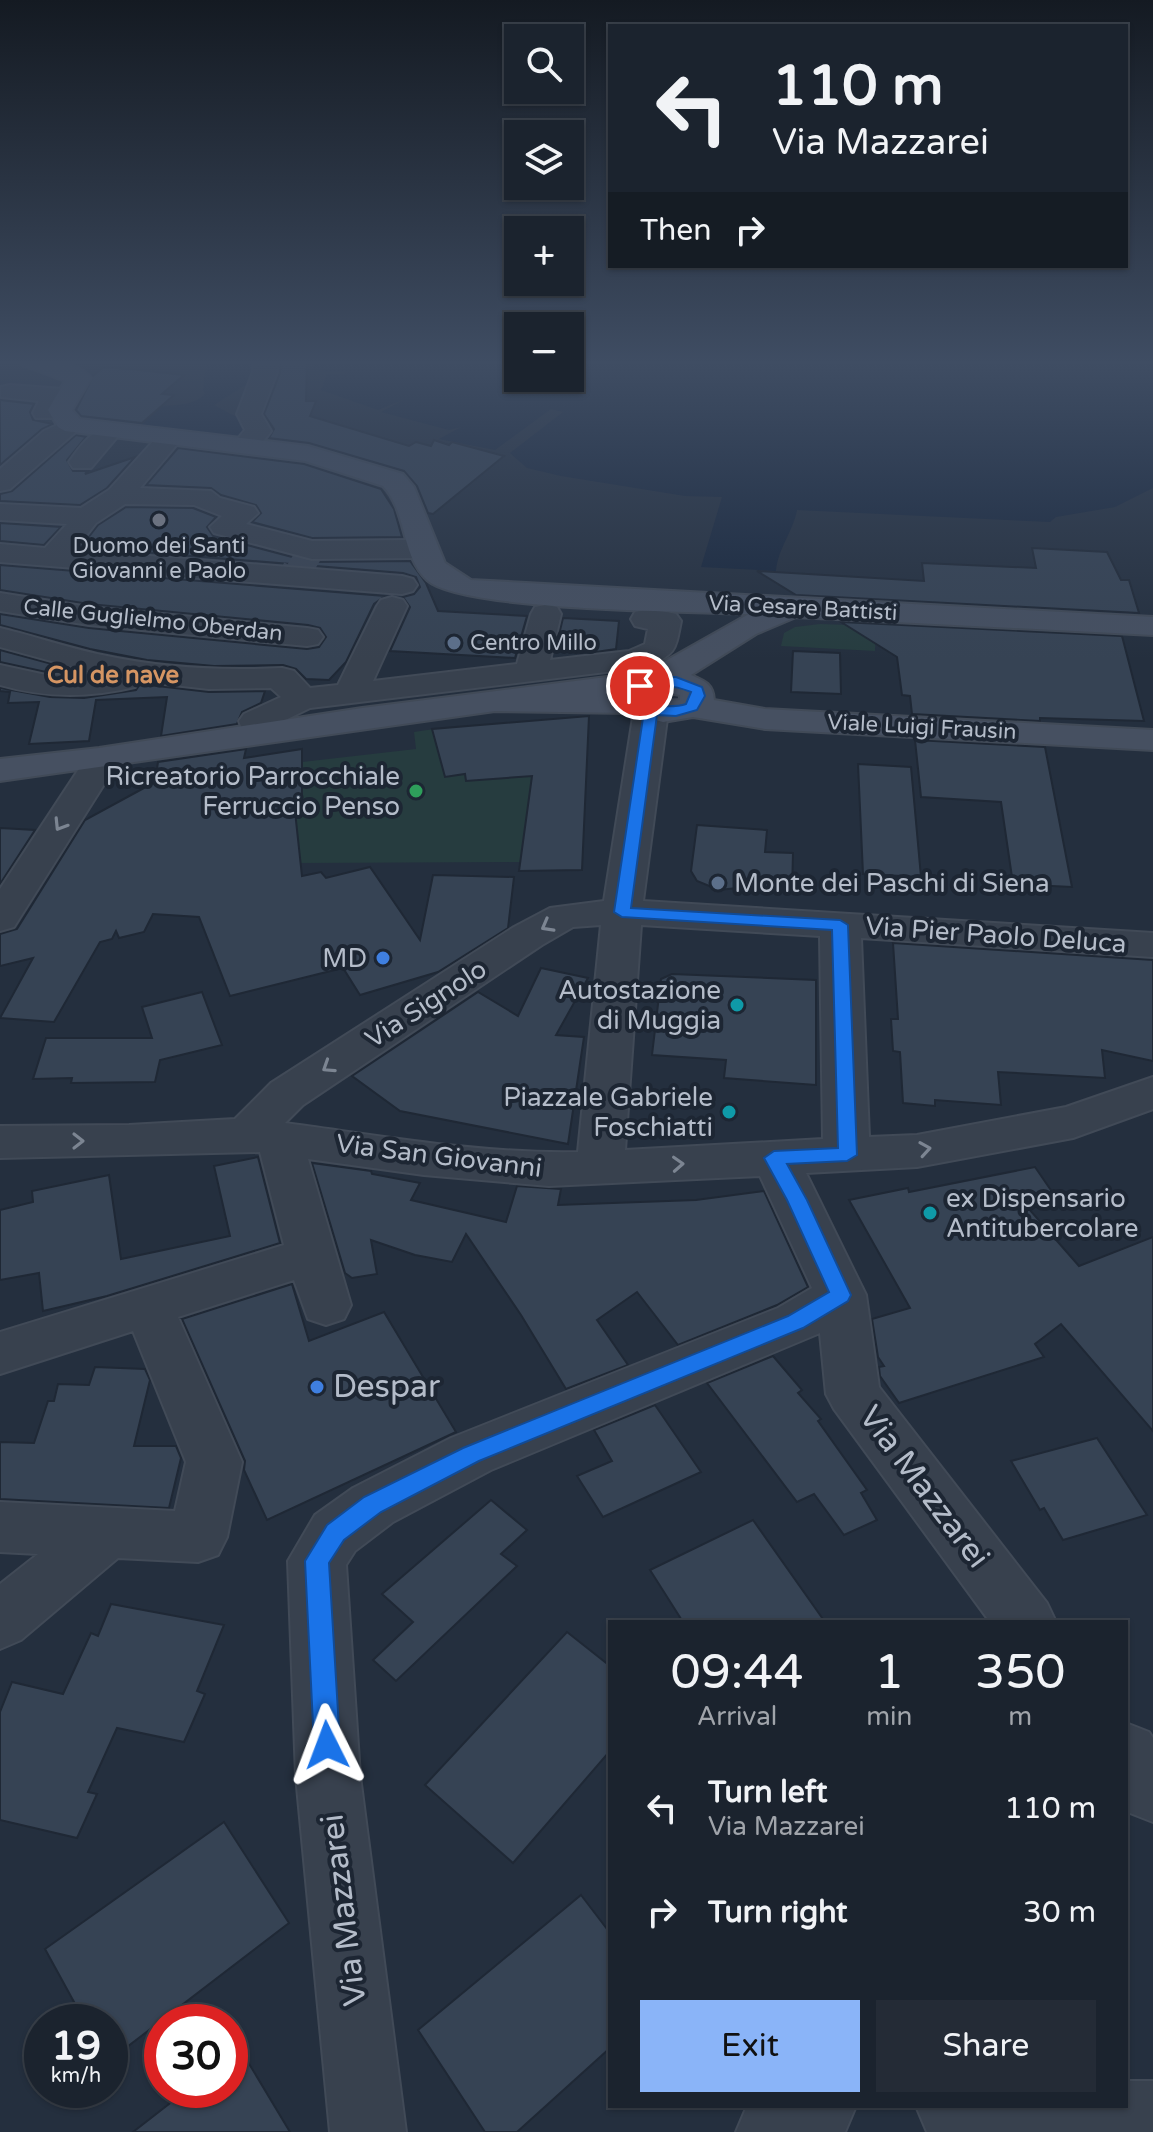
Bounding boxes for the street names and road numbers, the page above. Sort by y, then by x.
street label: Via Cesare Battisti [708,590,898,626]
street label: Calle Guglielmo Oberdan [22,593,284,647]
street label: Viale Luigi Frausin [827,709,1017,745]
street label: Via Pier Paolo Deluca [864,910,1128,960]
street label: Via Signolo [360,953,492,1055]
street label: Via San Giovanni [334,1128,544,1184]
street label: Via Mazzarei [851,1399,997,1575]
street label: Via Mazzarei [313,1812,375,2008]

